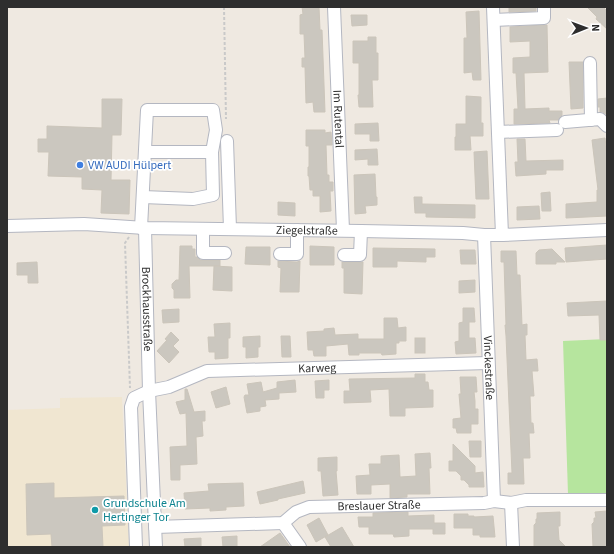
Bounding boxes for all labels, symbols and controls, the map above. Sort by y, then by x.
north arrow [566,8,606,48]
text: N [588,24,603,32]
street label: Im Rutental [329,89,348,148]
place label: VW AUDI Hülpert [88,157,171,174]
marker: VW AUDI Hülpert [75,160,85,170]
street label: Ziegelstraße [276,221,338,239]
street label: Brockhausstraße [137,266,157,352]
street label: Vinckestraße [479,335,499,401]
street label: Karweg [298,359,336,377]
place label: Grundschule Am Hertinger Tor [103,495,186,526]
street label: Breslauer Straße [337,496,421,515]
marker: Grundschule Am Hertinger Tor [90,505,100,515]

